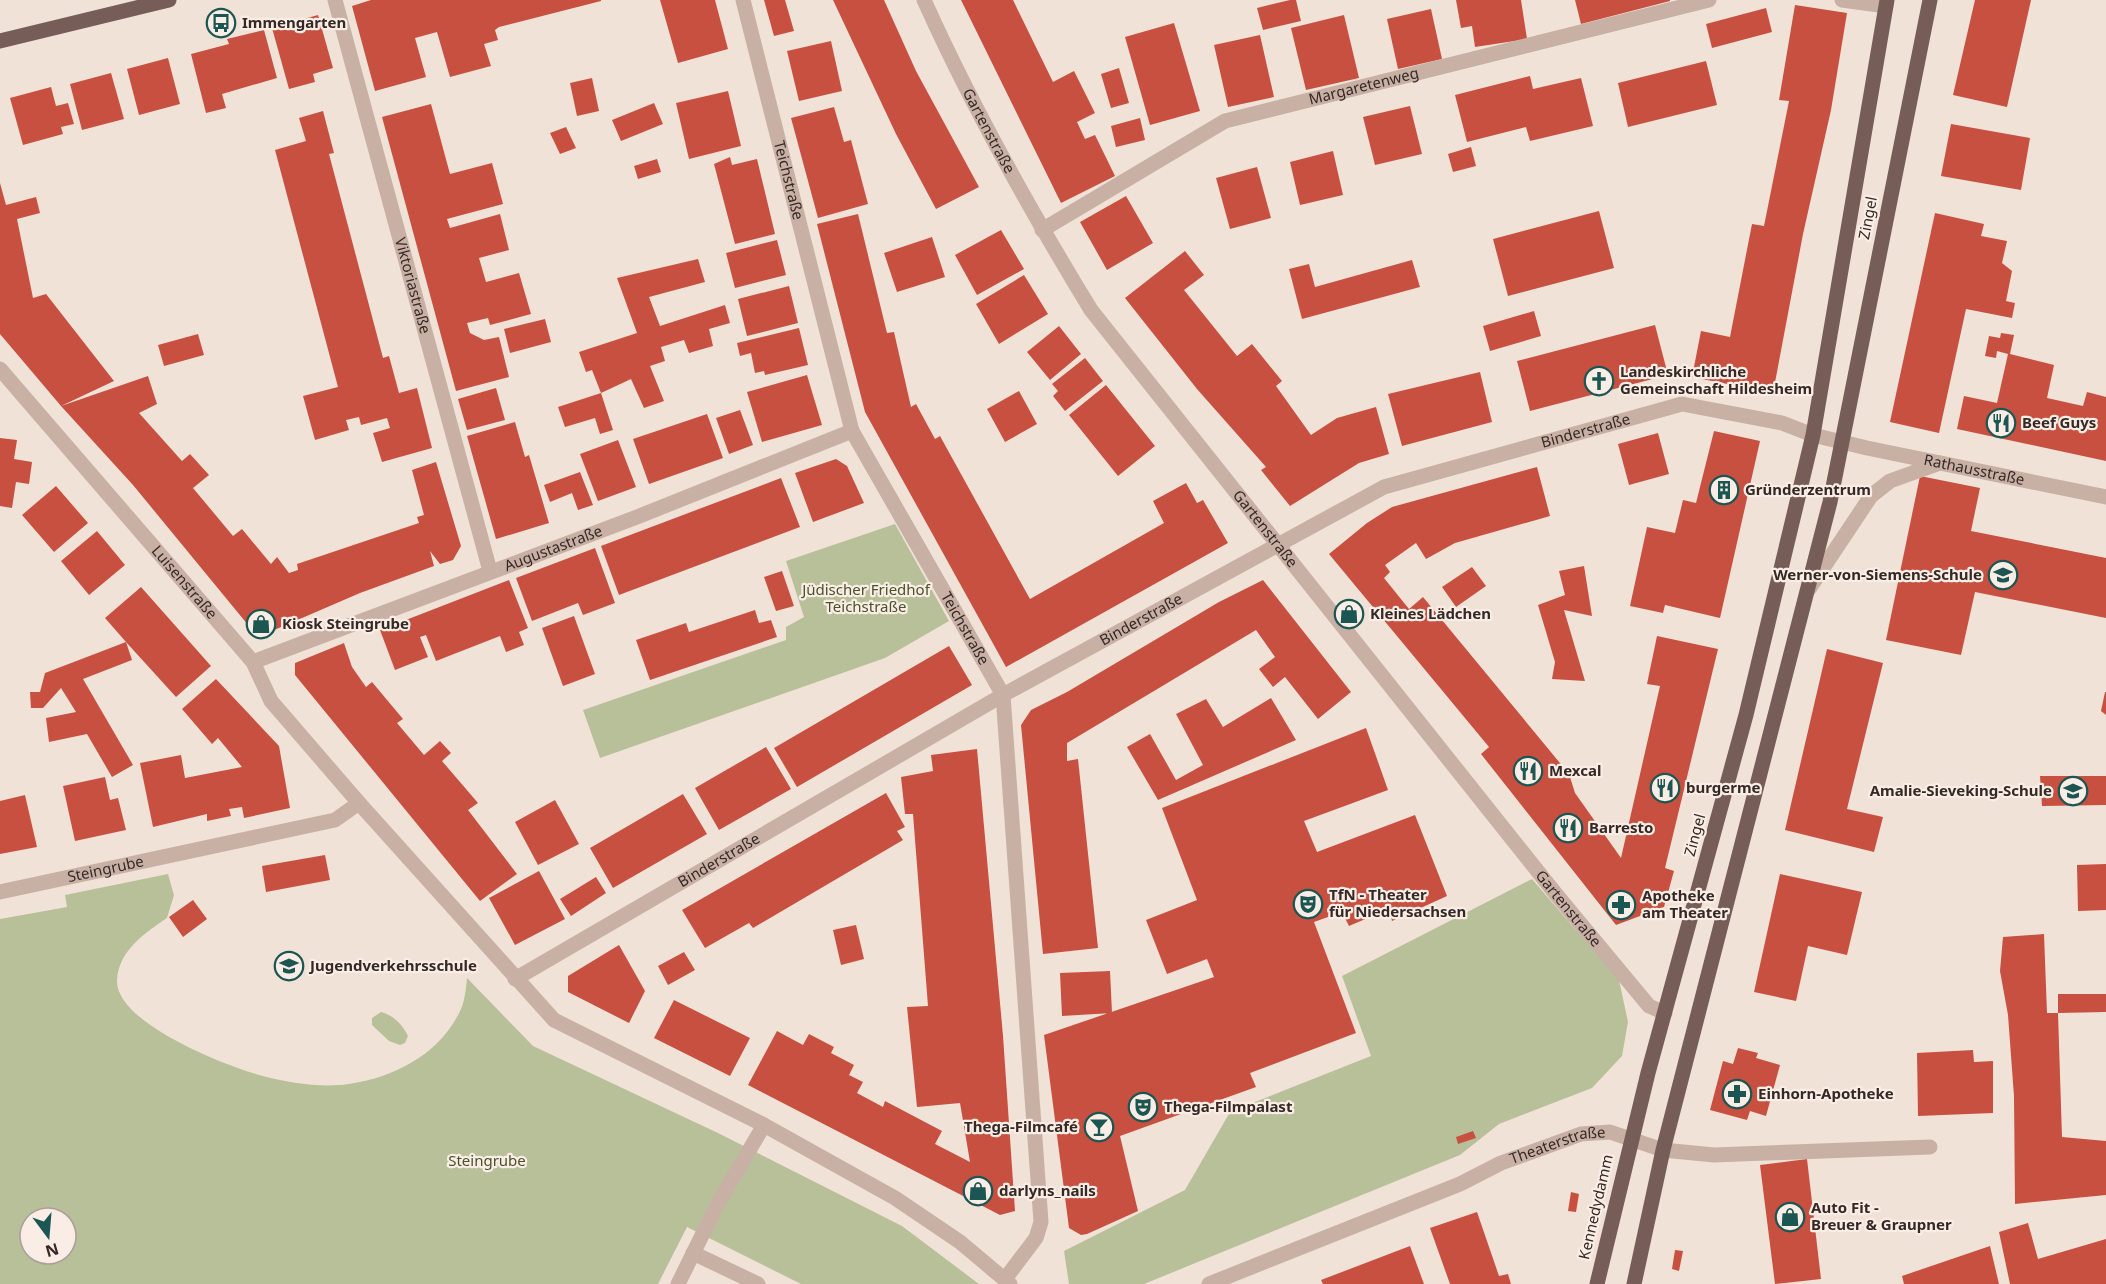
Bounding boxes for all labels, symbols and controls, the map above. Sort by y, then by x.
bus stop icon: Immengarten [205,7,237,39]
place label: Immengarten [242,12,346,32]
street label: Margaretenweg [1306,62,1421,109]
street label: Gartenstraße [959,84,1020,177]
street label: Teichstraße [770,138,809,222]
street label: Zingel [1853,195,1881,241]
street label: Viktoriastraße [391,235,436,336]
place label: Landeskirchliche Gemeinschaft Hildesheim [1620,361,1812,398]
church icon: Landeskirchliche Gemeinschaft Hildesheim [1583,365,1615,397]
restaurant icon: Beef Guys [1985,407,2017,439]
street label: Binderstraße [1539,408,1632,452]
place label: Beef Guys [2022,412,2096,432]
street label: Rathausstraße [1922,449,2026,489]
building icon: Gründerzentrum [1708,474,1740,506]
place label: Gründerzentrum [1745,479,1871,499]
street label: Gartenstraße [1229,485,1303,571]
street label: Augustastraße [501,520,605,575]
street label: Luisenstraße [148,541,222,623]
school or university icon: Werner-von-Siemens-Schule [1987,559,2019,591]
place label: Werner-von-Siemens-Schule [1773,564,1982,584]
park label: Jüdischer Friedhof Teichstraße [800,579,931,616]
street label: Teichstraße [937,588,995,668]
street label: Binderstraße [1096,588,1186,649]
shop icon: Kleines Lädchen [1333,598,1365,630]
place label: Kleines Lädchen [1370,603,1491,623]
shop icon: Kiosk Steingrube [245,608,277,640]
place label: Kiosk Steingrube [282,613,409,633]
restaurant icon: Mexcal [1512,755,1544,787]
place label: Mexcal [1549,760,1601,780]
restaurant icon: burgerme [1649,772,1681,804]
school or university icon: Amalie-Sieveking-Schule [2057,775,2089,807]
place label: burgerme [1686,777,1761,797]
place label: Amalie-Sieveking-Schule [1870,780,2052,800]
street label: Zingel [1679,811,1709,858]
restaurant icon: Barresto [1552,812,1584,844]
place label: Barresto [1589,817,1653,837]
street label: Binderstraße [674,828,763,891]
street label: Steingrube [65,850,145,886]
street label: Gartenstraße [1532,866,1607,951]
place label: TfN - Theater für Niedersachsen [1329,884,1466,921]
place label: Apotheke am Theater [1642,885,1728,922]
theatre icon: TfN - Theater für Niedersachsen [1292,888,1324,920]
pharmacy icon: Apotheke am Theater [1605,889,1637,921]
school or university icon: Jugendverkehrsschule [273,950,305,982]
place label: Jugendverkehrsschule [308,955,477,975]
pharmacy icon: Einhorn-Apotheke [1721,1078,1753,1110]
place label: Einhorn-Apotheke [1758,1083,1894,1103]
theatre icon: Thega-Filmpalast [1127,1091,1159,1123]
place label: Thega-Filmpalast [1164,1096,1293,1116]
bar icon: Thega-Filmcafé [1083,1111,1115,1143]
place label: Thega-Filmcafé [964,1116,1078,1136]
street label: Theaterstraße [1507,1121,1606,1168]
park label: Steingrube [448,1150,526,1170]
street label: Kennedydamm [1573,1152,1617,1261]
shop icon: darlyns_nails [962,1175,994,1207]
place label: darlyns_nails [999,1180,1096,1200]
place label: Auto Fit - Breuer & Graupner [1811,1197,1952,1234]
shop icon: Auto Fit - Breuer & Graupner [1774,1201,1806,1233]
north arrow [18,1206,78,1266]
text: N [43,1238,61,1263]

